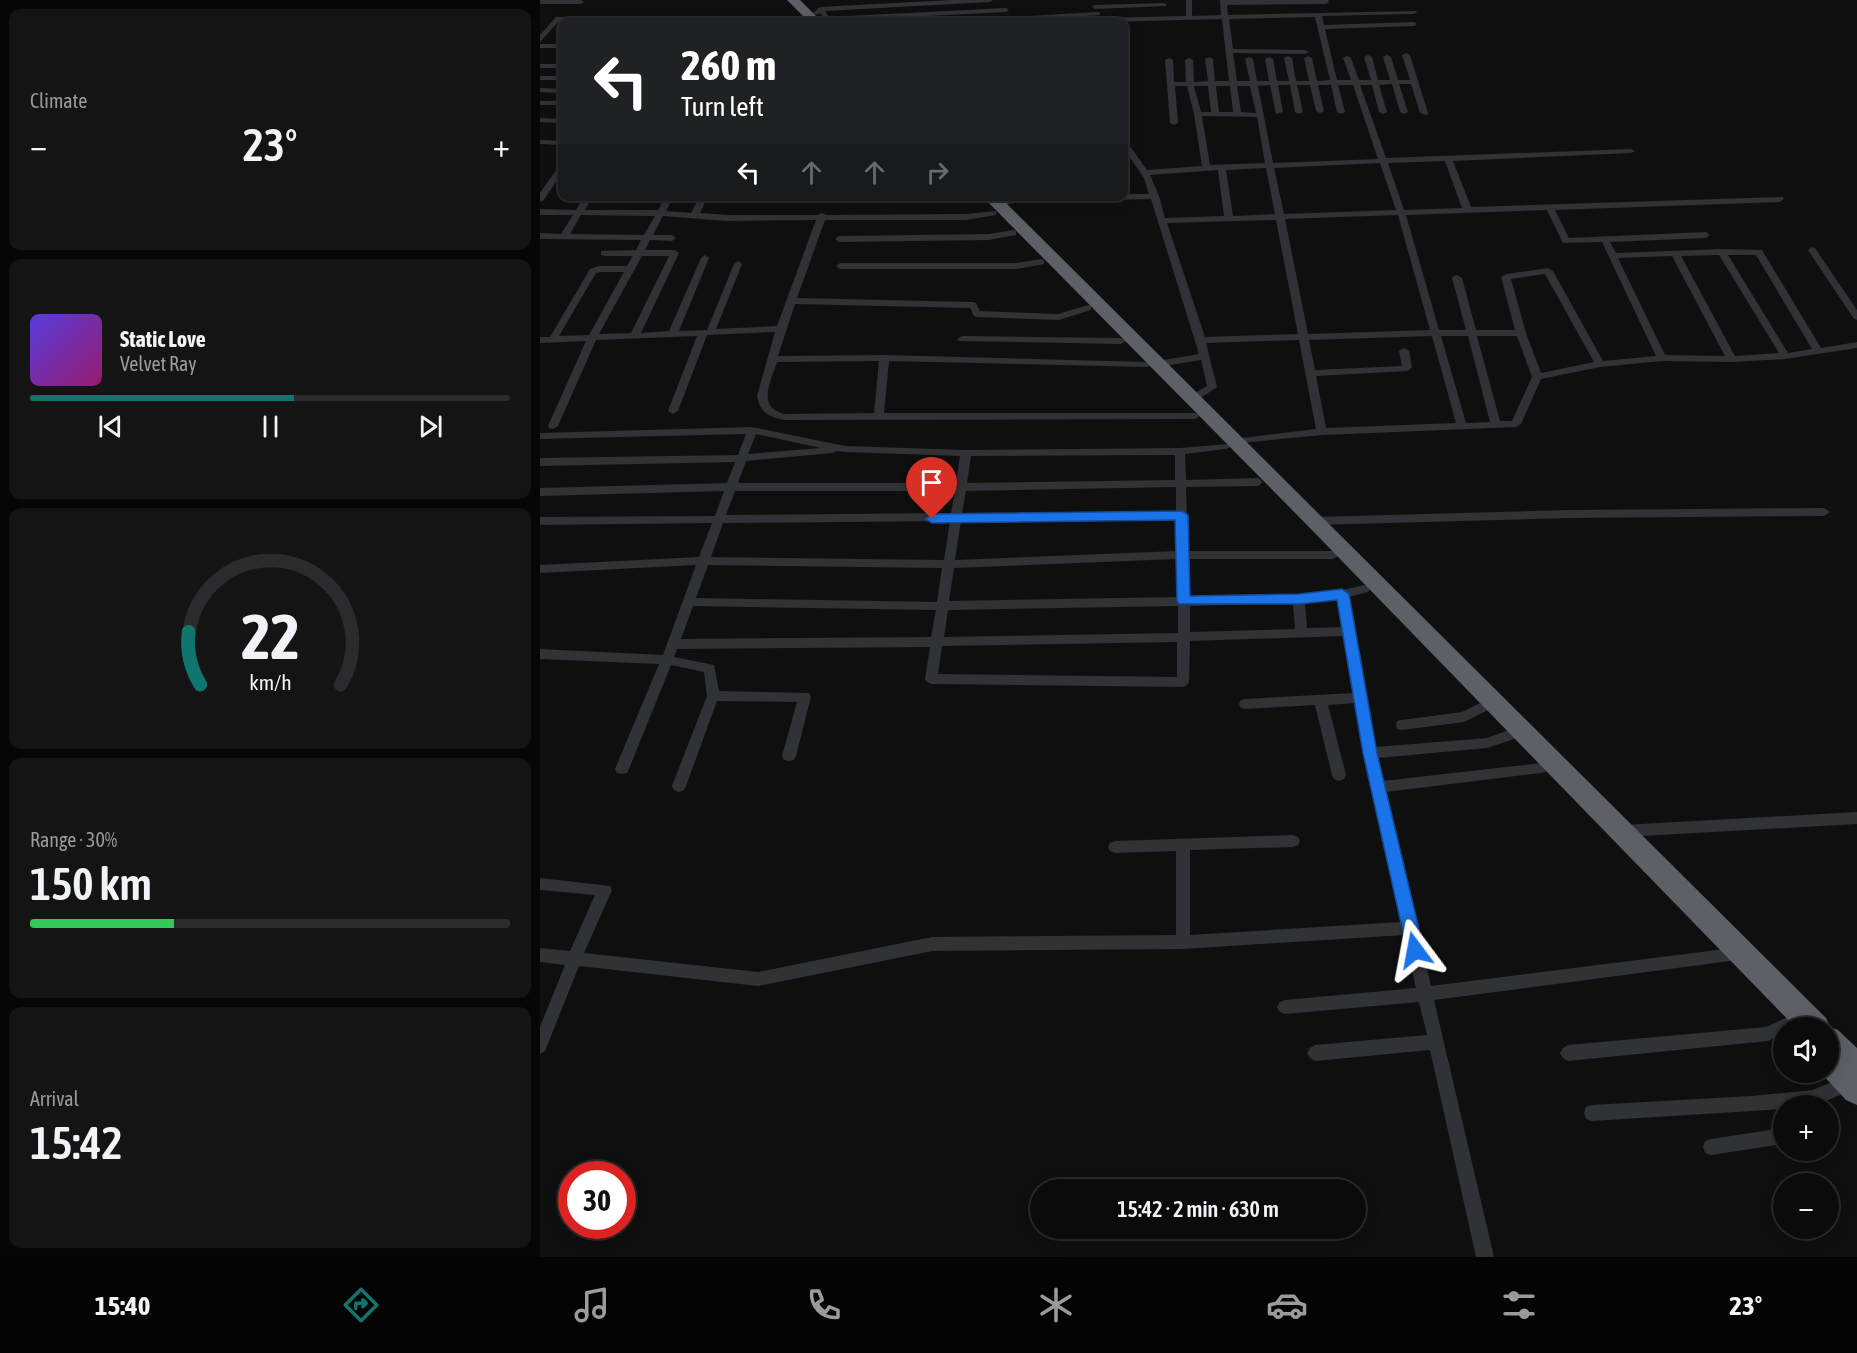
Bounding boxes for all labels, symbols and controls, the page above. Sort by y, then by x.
text: 260 m [681,41,776,89]
icon: left [582,42,660,120]
text: Climate [30,89,87,112]
text: Turn left [681,91,764,122]
text: 23° [243,119,297,171]
text: − [30,126,47,164]
text: + [493,126,510,164]
icon: left [732,156,765,189]
icon: ahead [795,156,828,189]
icon: ahead [858,156,891,189]
icon: right [921,156,954,189]
text: Static Love [120,326,206,352]
text: Velvet Ray [120,352,197,375]
icon: previous [94,410,127,443]
icon: pause [254,410,287,443]
icon: next [414,410,447,443]
pin [906,457,957,519]
icon: arrive [915,466,948,499]
text: 22 [241,602,299,673]
text: km/h [249,671,291,696]
text: Range · 30% [30,828,117,851]
text: 150 km [30,858,152,910]
position arrow [1383,918,1447,982]
map controls [1773,1017,1839,1239]
button: sound [1773,1017,1839,1083]
text: Arrival [30,1087,79,1110]
button: + [1773,1095,1839,1161]
text: 15:42 [30,1117,123,1169]
speed limit sign: 30 [558,1161,636,1239]
button: − [1773,1173,1839,1239]
text: 15:42 · 2 min · 630 m [1117,1196,1279,1222]
icon: directions [340,1284,382,1326]
icon: music [571,1284,613,1326]
icon: phone [803,1284,845,1326]
icon: climate [1035,1284,1077,1326]
icon: car [1266,1284,1308,1326]
icon: filters [1498,1284,1540,1326]
text: 15:40 [95,1290,150,1321]
text: 23° [1729,1290,1762,1321]

